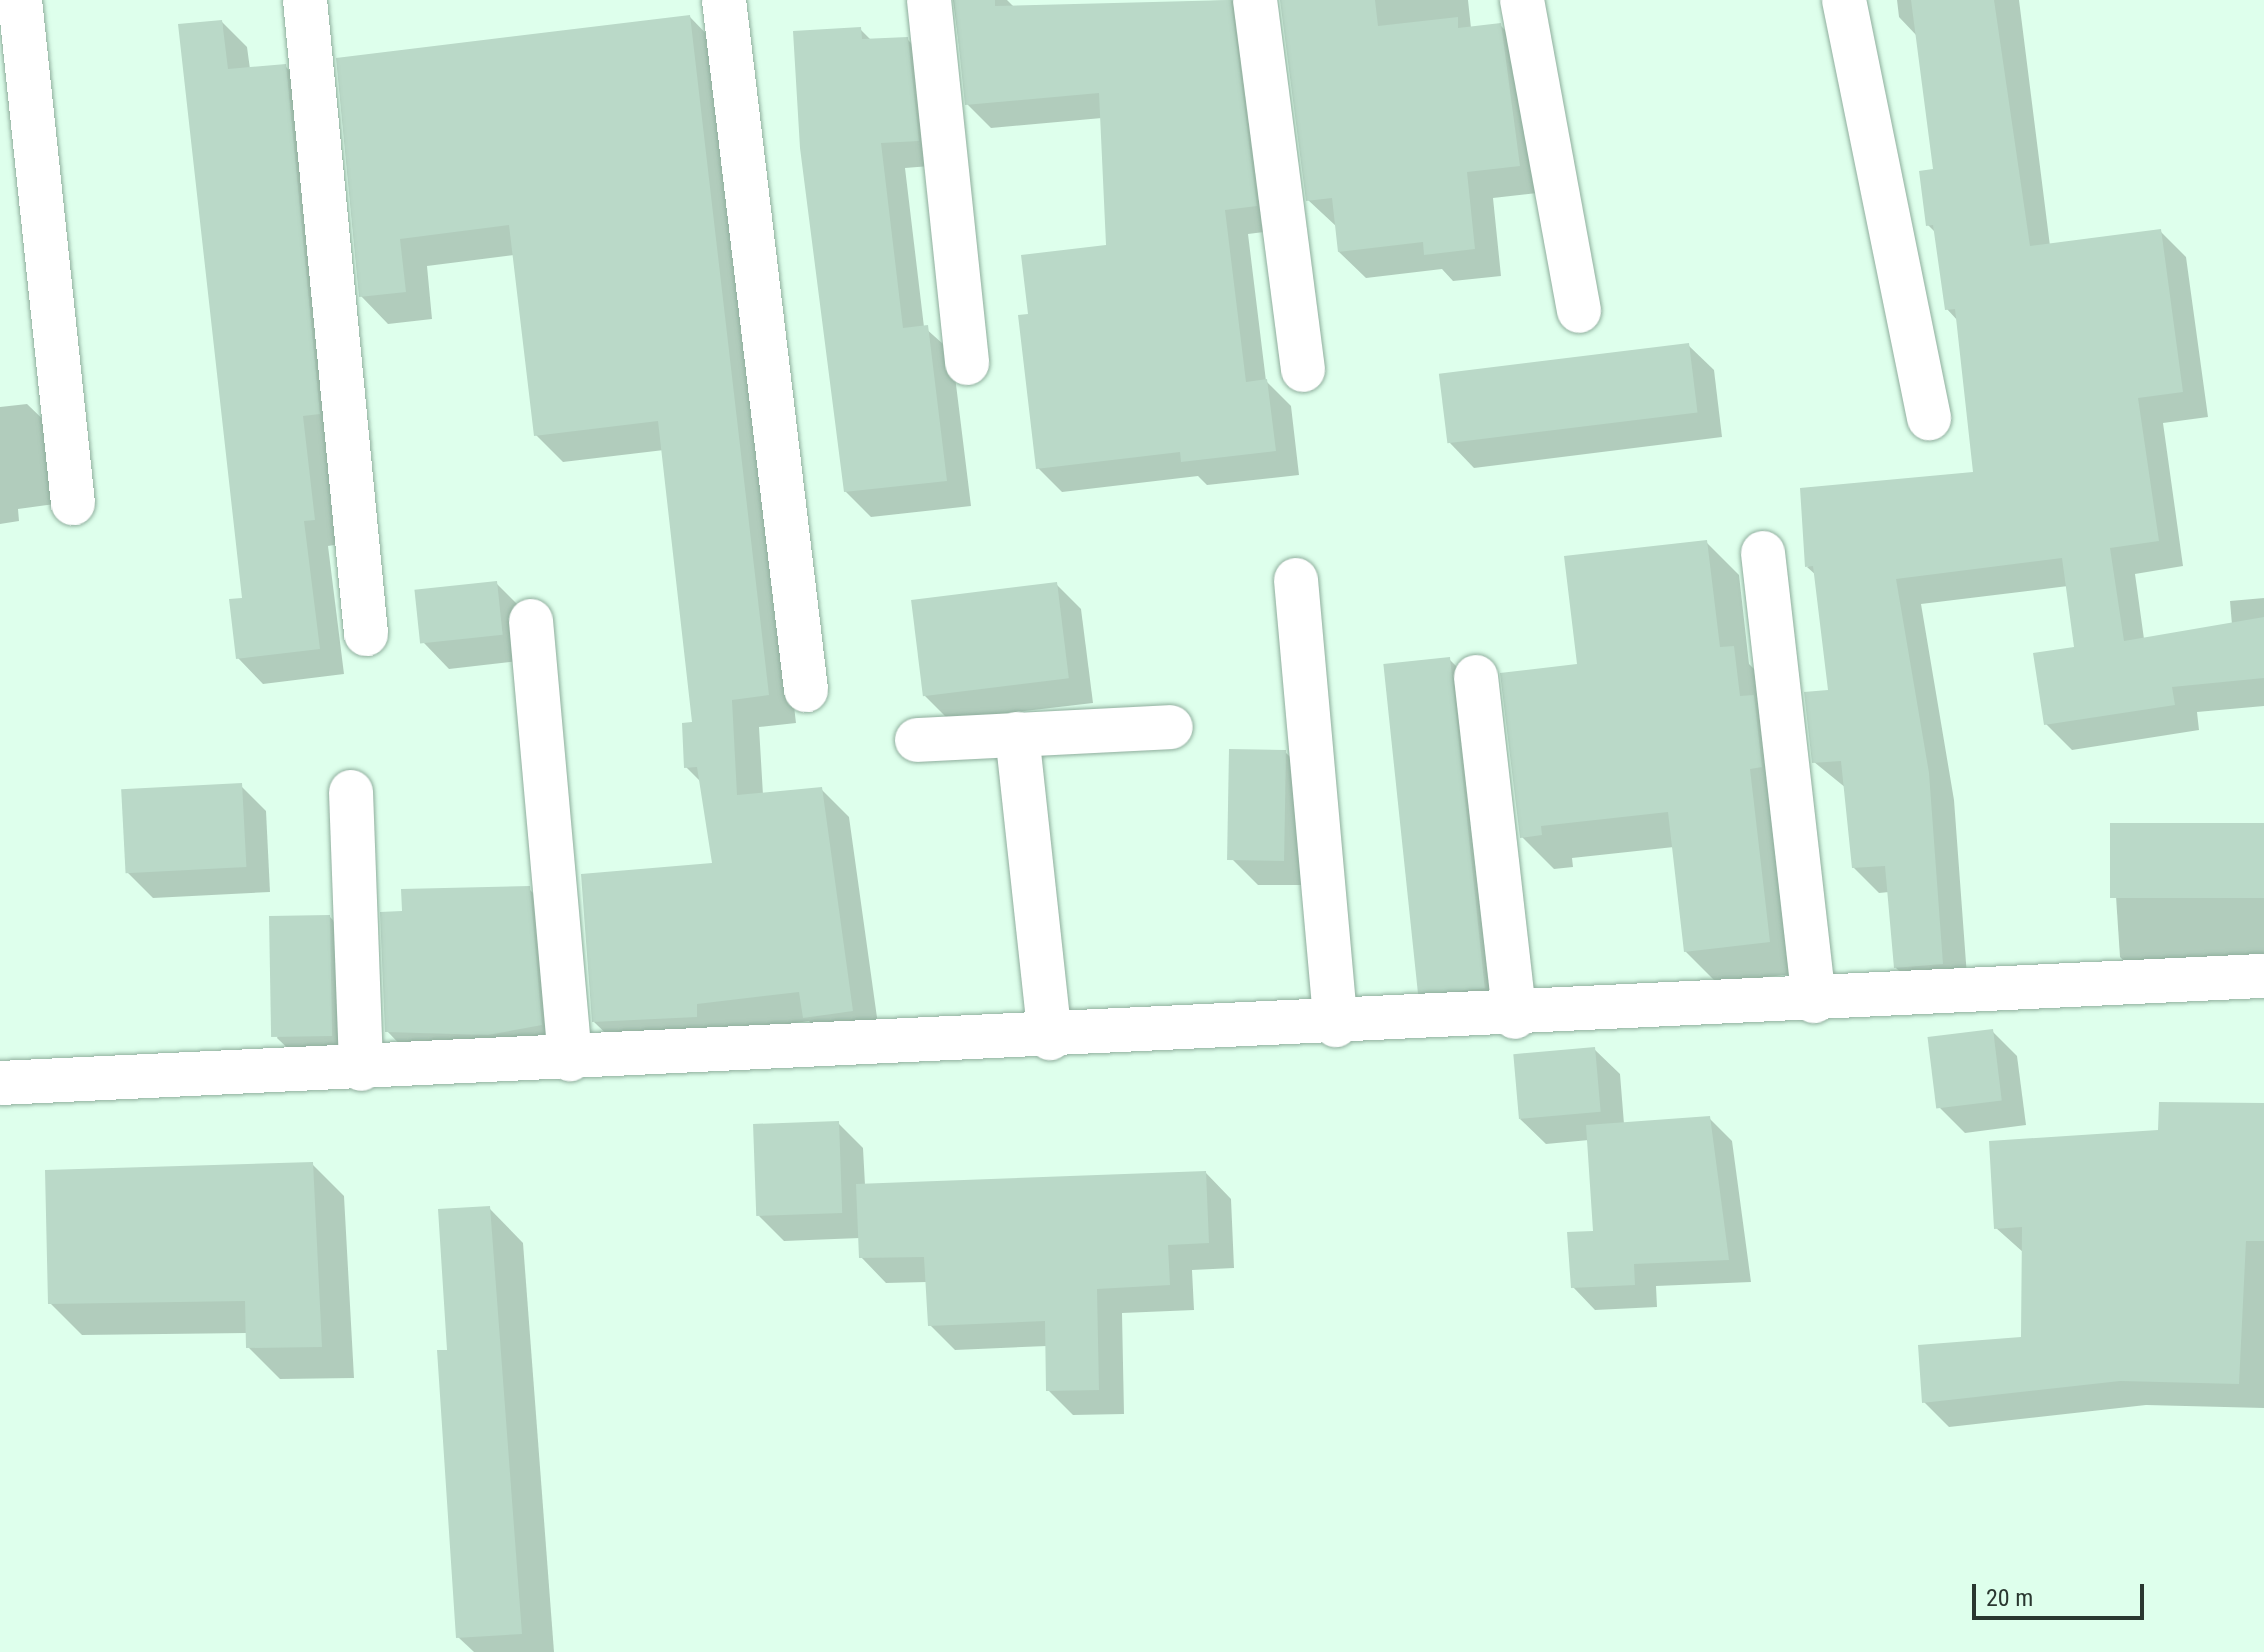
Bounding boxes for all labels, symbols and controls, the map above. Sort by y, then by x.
scale bar [1976,1568,2148,1618]
text: 20 m [1986,1584,2033,1612]

